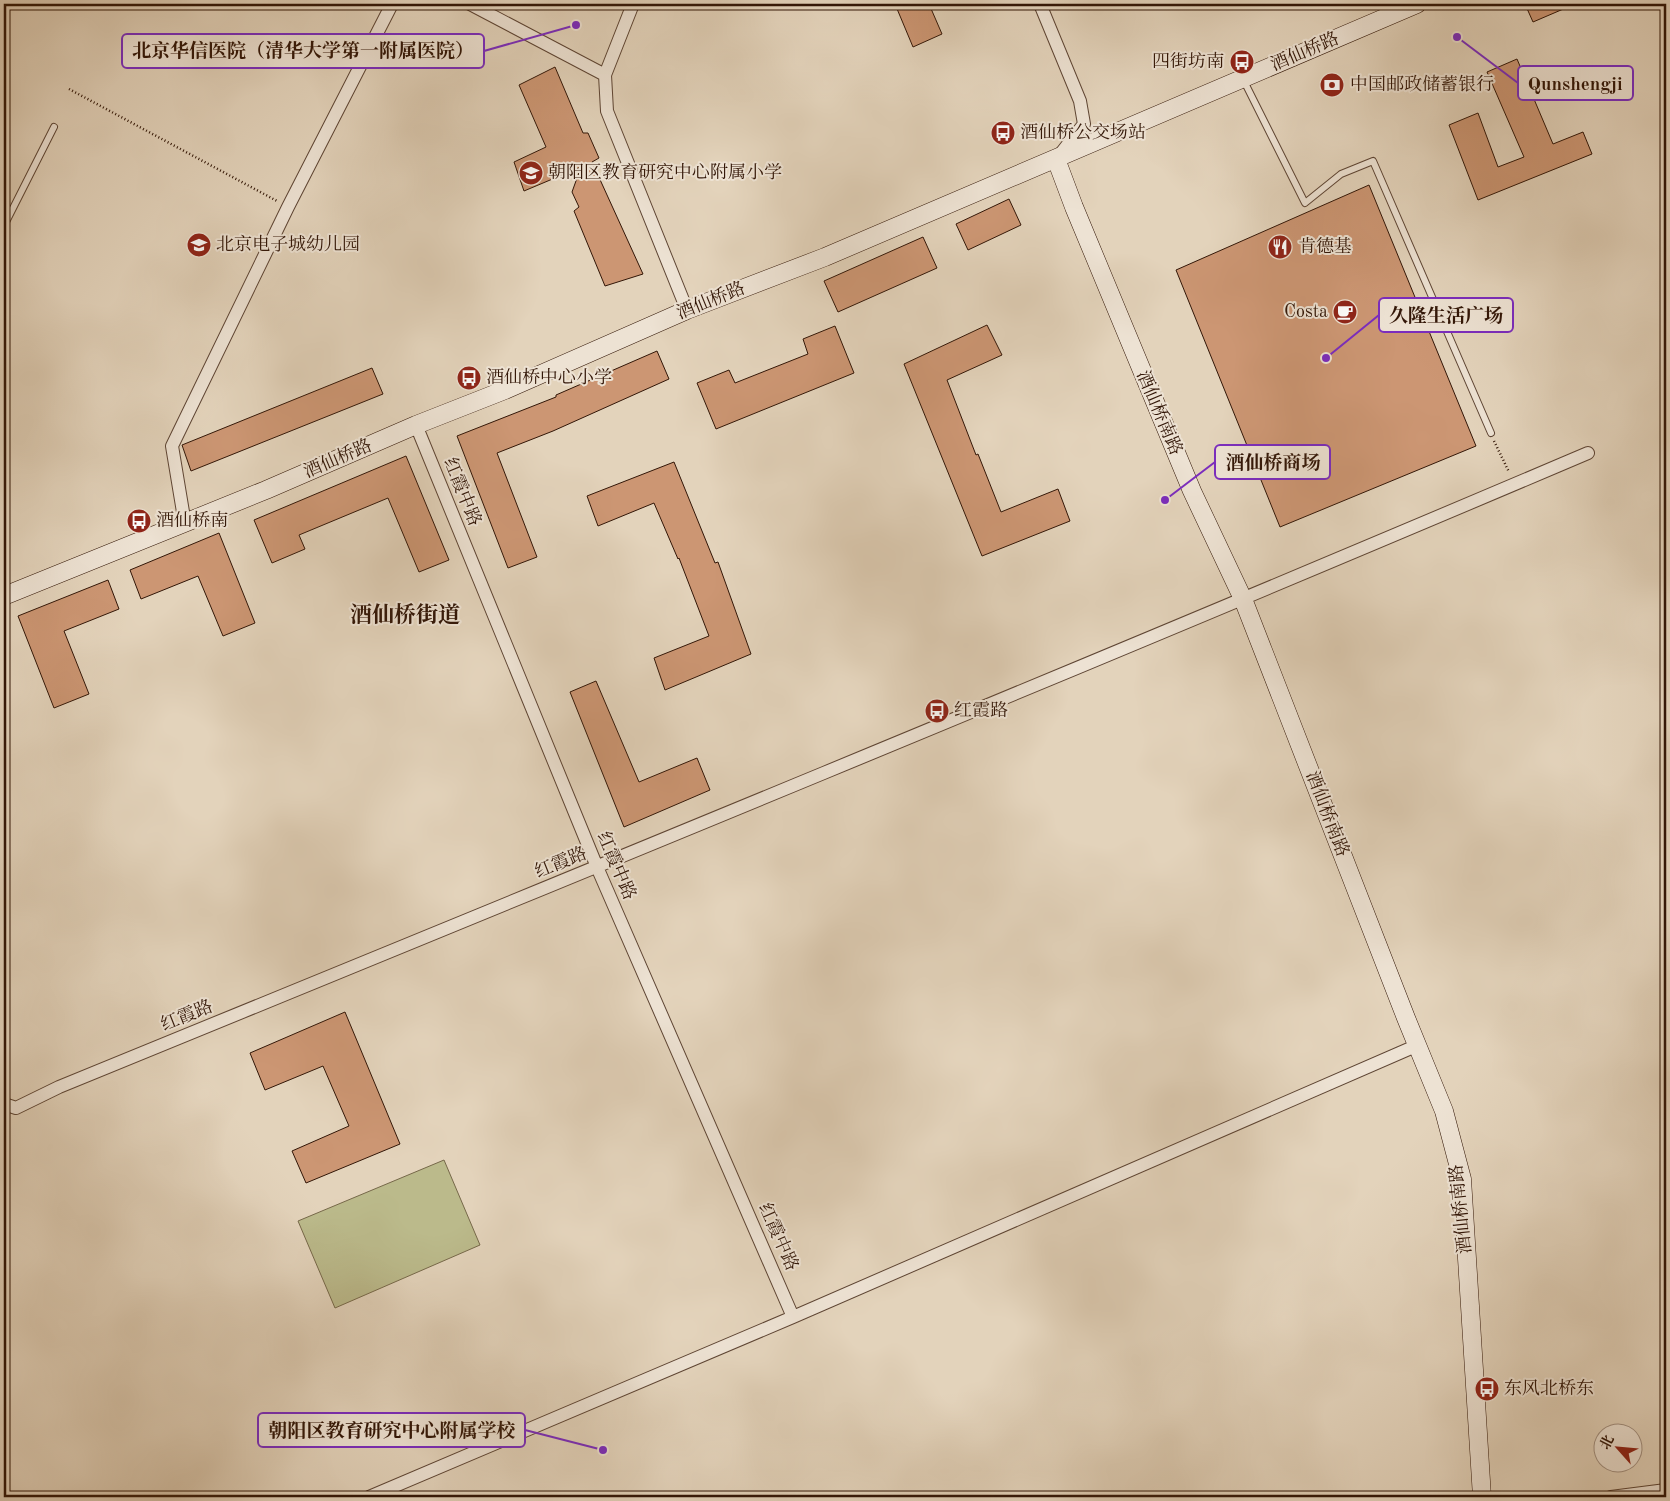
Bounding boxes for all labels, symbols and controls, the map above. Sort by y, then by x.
street label: 酒仙桥路 [1268,28,1342,74]
callout: 北京华信医院（清华大学第一附属医院） [122,34,484,68]
text: 北京华信医院（清华大学第一附属医院） [132,40,474,62]
bus stop icon: 四街坊南 [1229,49,1255,75]
place label: 四街坊南 [1152,51,1224,71]
callout: Qunshengji [1518,66,1633,100]
bank icon: 中国邮政储蓄银行 [1319,72,1345,98]
place label: 中国邮政储蓄银行 [1350,74,1494,94]
text: Qunshengji [1527,76,1623,95]
bus stop icon: 酒仙桥公交场站 [990,120,1016,146]
place label: 酒仙桥公交场站 [1020,122,1146,142]
school or university icon: 朝阳区教育研究中心附属小学 [518,160,544,186]
place label: 朝阳区教育研究中心附属小学 [548,162,782,182]
school or university icon: 北京电子城幼儿园 [186,232,212,258]
place label: 北京电子城幼儿园 [216,234,360,254]
restaurant icon: 肯德基 [1267,234,1293,260]
place label: 肯德基 [1298,236,1352,256]
street label: 酒仙桥路 [674,277,748,323]
callout: 久隆生活广场 [1379,298,1513,332]
cafe icon: Costa [1332,299,1358,325]
place label: Costa [1284,303,1328,321]
text: 久隆生活广场 [1389,305,1503,327]
bus stop icon: 酒仙桥中心小学 [456,365,482,391]
place label: 酒仙桥中心小学 [486,367,612,387]
street label: 酒仙桥南路 [1133,367,1187,458]
street label: 酒仙桥路 [301,435,375,481]
callout: 酒仙桥商场 [1215,445,1330,479]
text: 酒仙桥商场 [1225,452,1321,474]
street label: 红霞中路 [440,455,486,529]
bus stop icon: 酒仙桥南 [126,508,152,534]
place label: 酒仙桥南 [156,510,228,530]
district label: 酒仙桥街道 [350,603,460,627]
bus stop icon: 红霞路 [924,698,950,724]
place label: 红霞路 [954,700,1008,720]
street label: 酒仙桥南路 [1302,768,1353,859]
street label: 红霞中路 [594,829,640,903]
street label: 红霞路 [532,843,589,881]
street label: 红霞路 [158,996,215,1034]
street label: 酒仙桥南路 [1445,1163,1475,1255]
street label: 红霞中路 [755,1200,803,1274]
bus stop icon: 东风北桥东 [1474,1376,1500,1402]
place label: 东风北桥东 [1504,1378,1594,1398]
callout: 朝阳区教育研究中心附属学校 [258,1413,525,1447]
text: 朝阳区教育研究中心附属学校 [268,1420,516,1442]
north arrow [1592,1424,1642,1474]
text: 北 [1597,1433,1617,1452]

